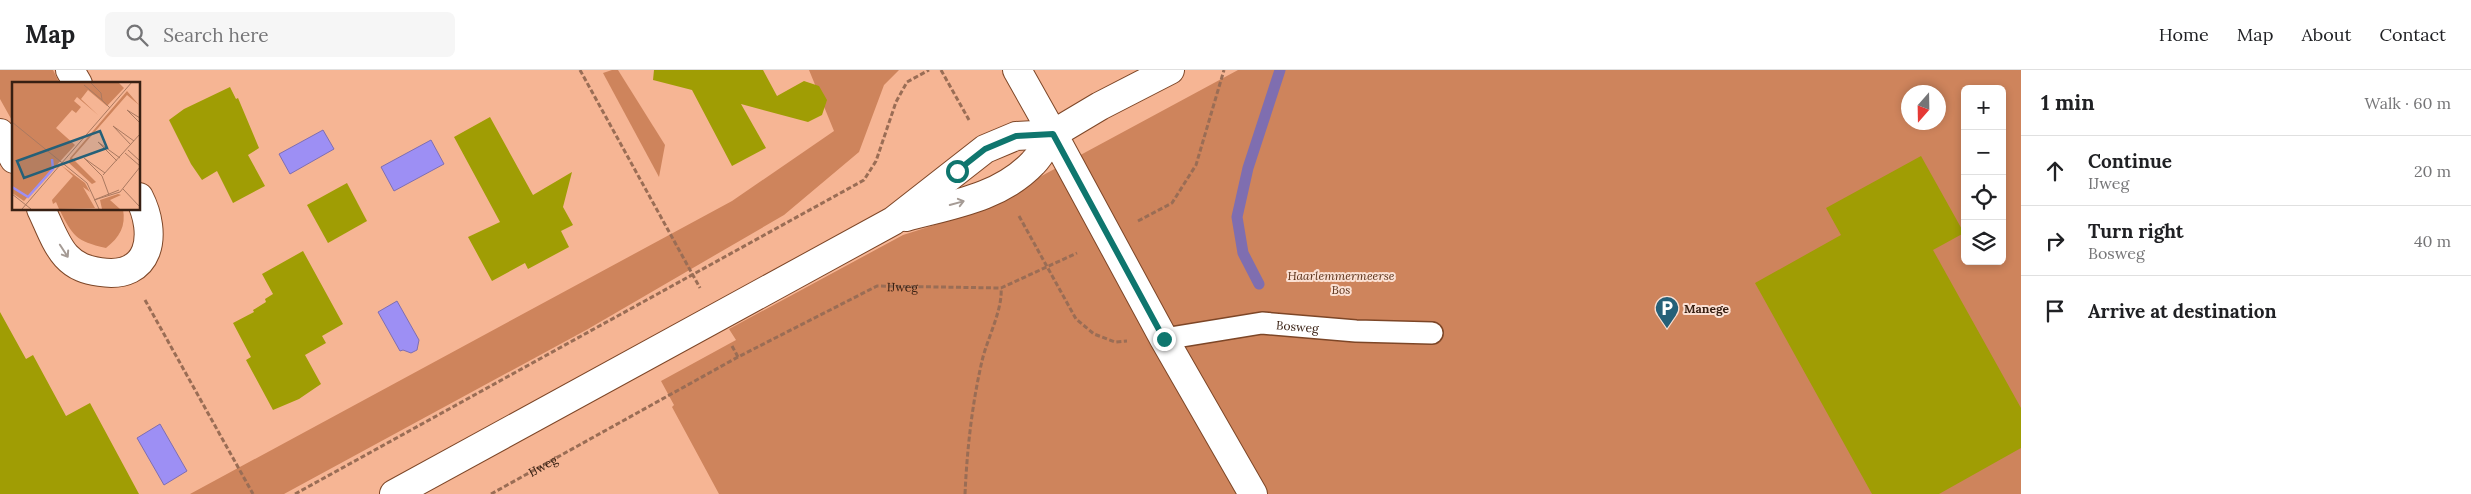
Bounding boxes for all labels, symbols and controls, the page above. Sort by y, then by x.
search box [105,12,455,57]
text: Map [25,19,75,50]
icon: search [123,21,151,49]
text: Search here [163,23,269,47]
text: Home [2159,23,2209,46]
text: Map [2237,23,2273,46]
text: About [2301,23,2351,46]
text: Contact [2379,23,2446,46]
inset map [12,82,140,210]
north arrow [1901,85,1946,130]
map controls [1961,85,2006,265]
button: + [1961,85,2006,130]
text: 1 min [2041,89,2095,116]
text: Walk · 60 m [2364,93,2451,113]
button: − [1961,130,2006,175]
text: Continue [2088,149,2172,173]
icon: ahead [2041,157,2069,185]
route start [946,160,969,183]
text: 20 m [2414,161,2451,181]
text: IJweg [2088,173,2129,193]
button: locate [1961,175,2006,220]
one-way arrow [949,198,965,208]
text: Turn right [2088,219,2184,243]
button: layers [1961,220,2006,265]
icon: right [2041,227,2069,255]
text: 40 m [2414,231,2451,251]
text: Bosweg [2088,243,2145,263]
one-way arrow [59,244,69,258]
park label: Haarlemmermeerse Bos [1287,268,1395,297]
street label: IJweg [887,279,918,294]
parking icon: Manege [1654,295,1680,329]
icon: arrive [2041,297,2069,325]
text: Arrive at destination [2088,299,2277,323]
place label: Manege [1684,301,1730,316]
street label: Bosweg [1276,317,1320,335]
route end [1153,328,1176,351]
street label: IJweg [525,451,560,479]

